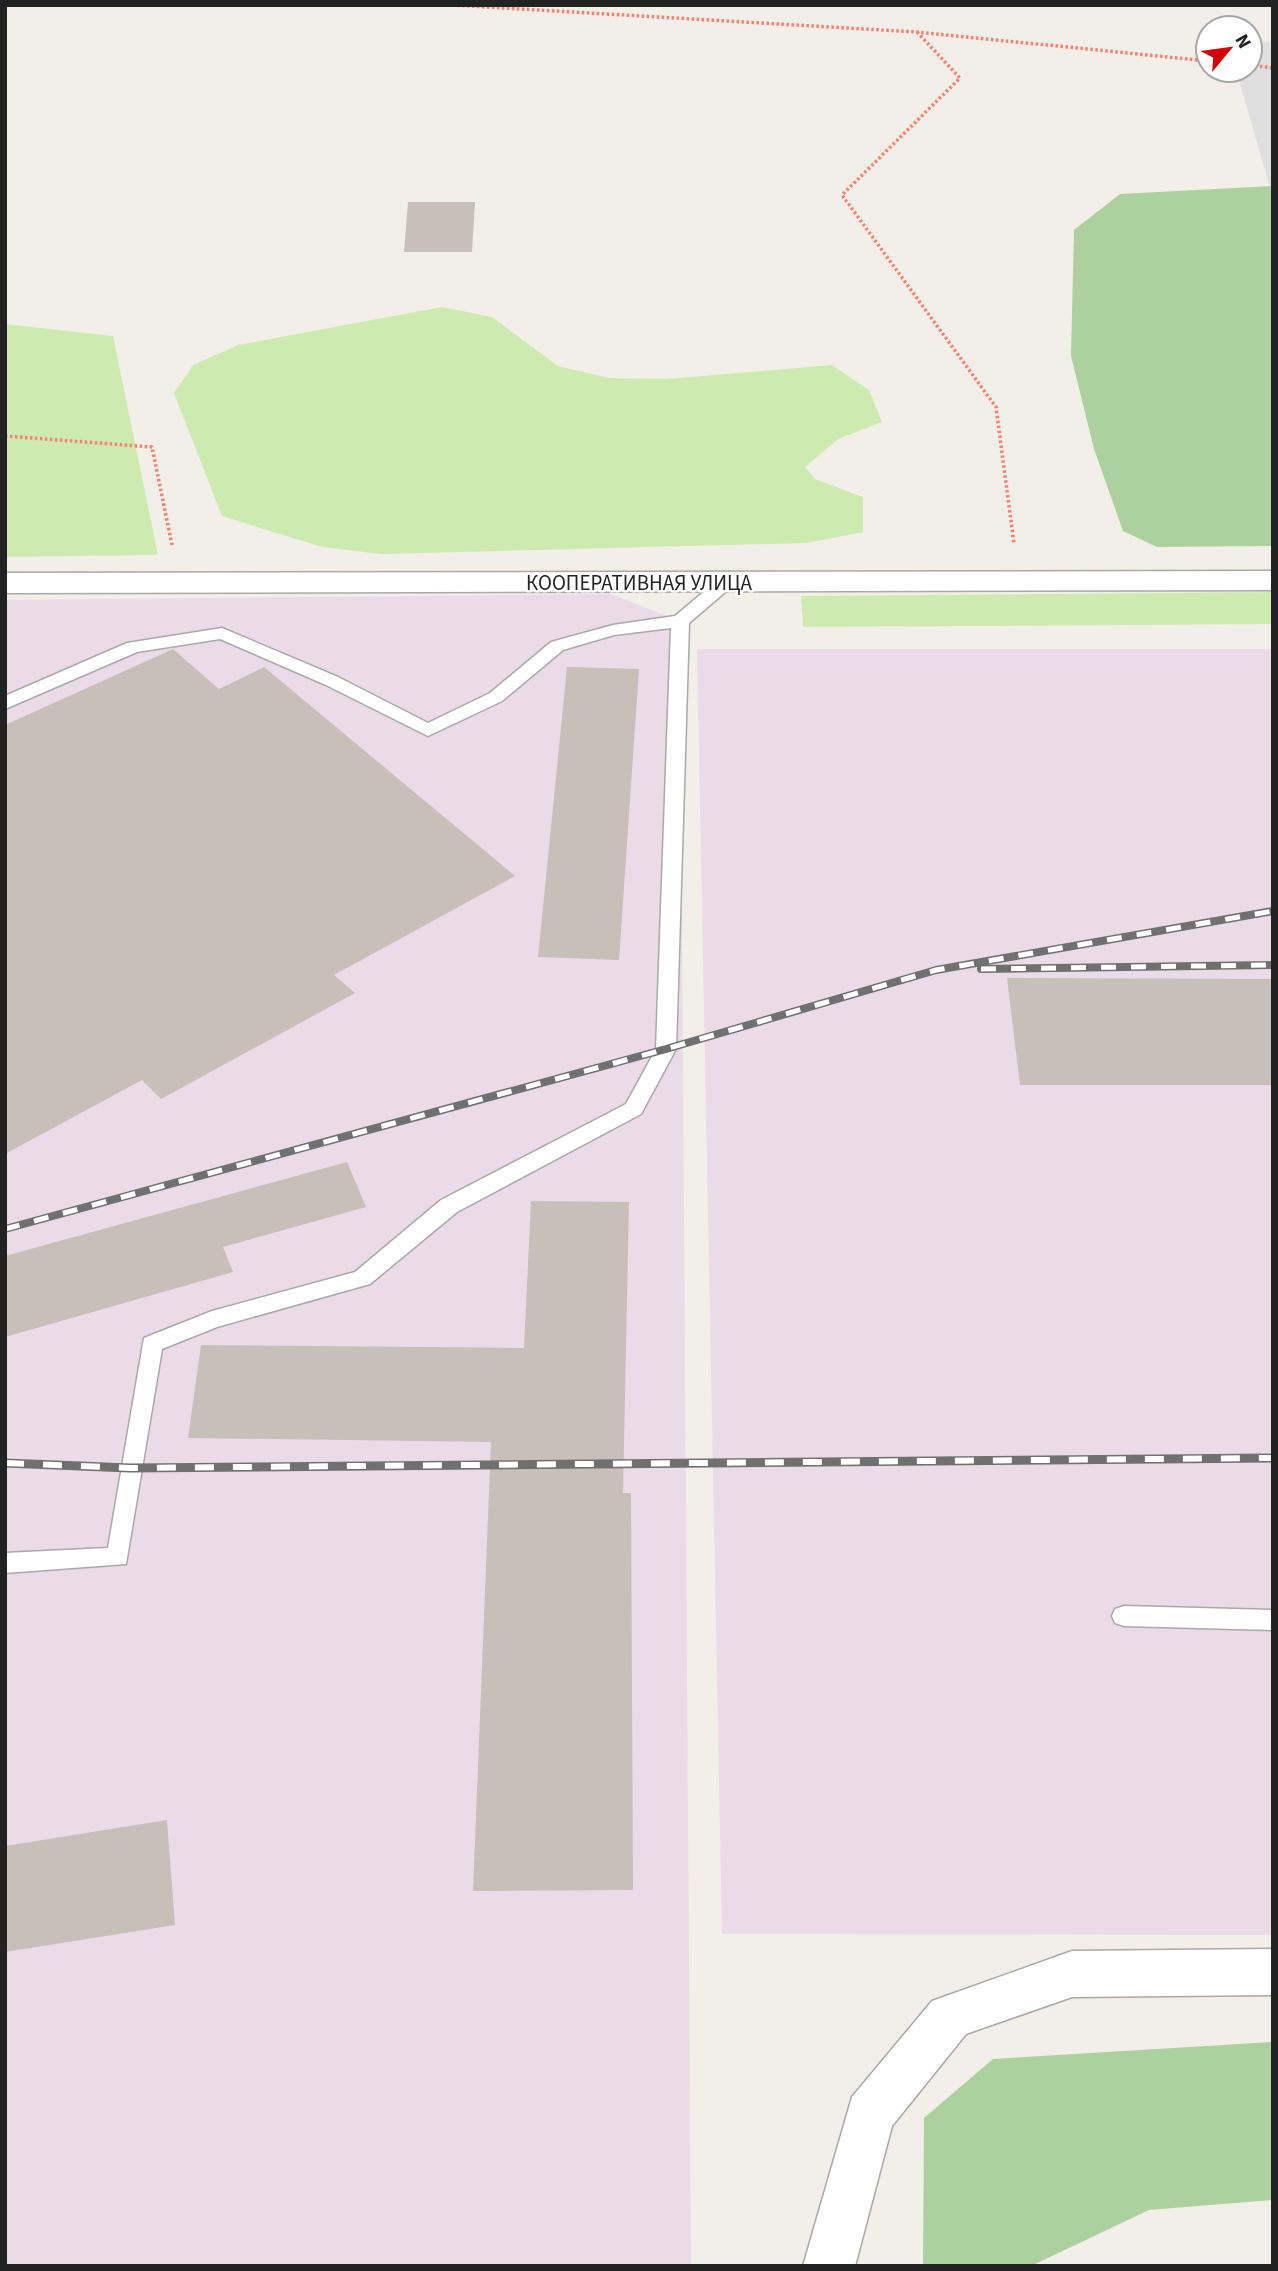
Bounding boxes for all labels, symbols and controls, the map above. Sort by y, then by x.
north arrow [1194,14,1264,84]
text: N [1228,29,1257,54]
street label: КООПЕРАТИВНАЯ УЛИЦА [526,568,753,598]

